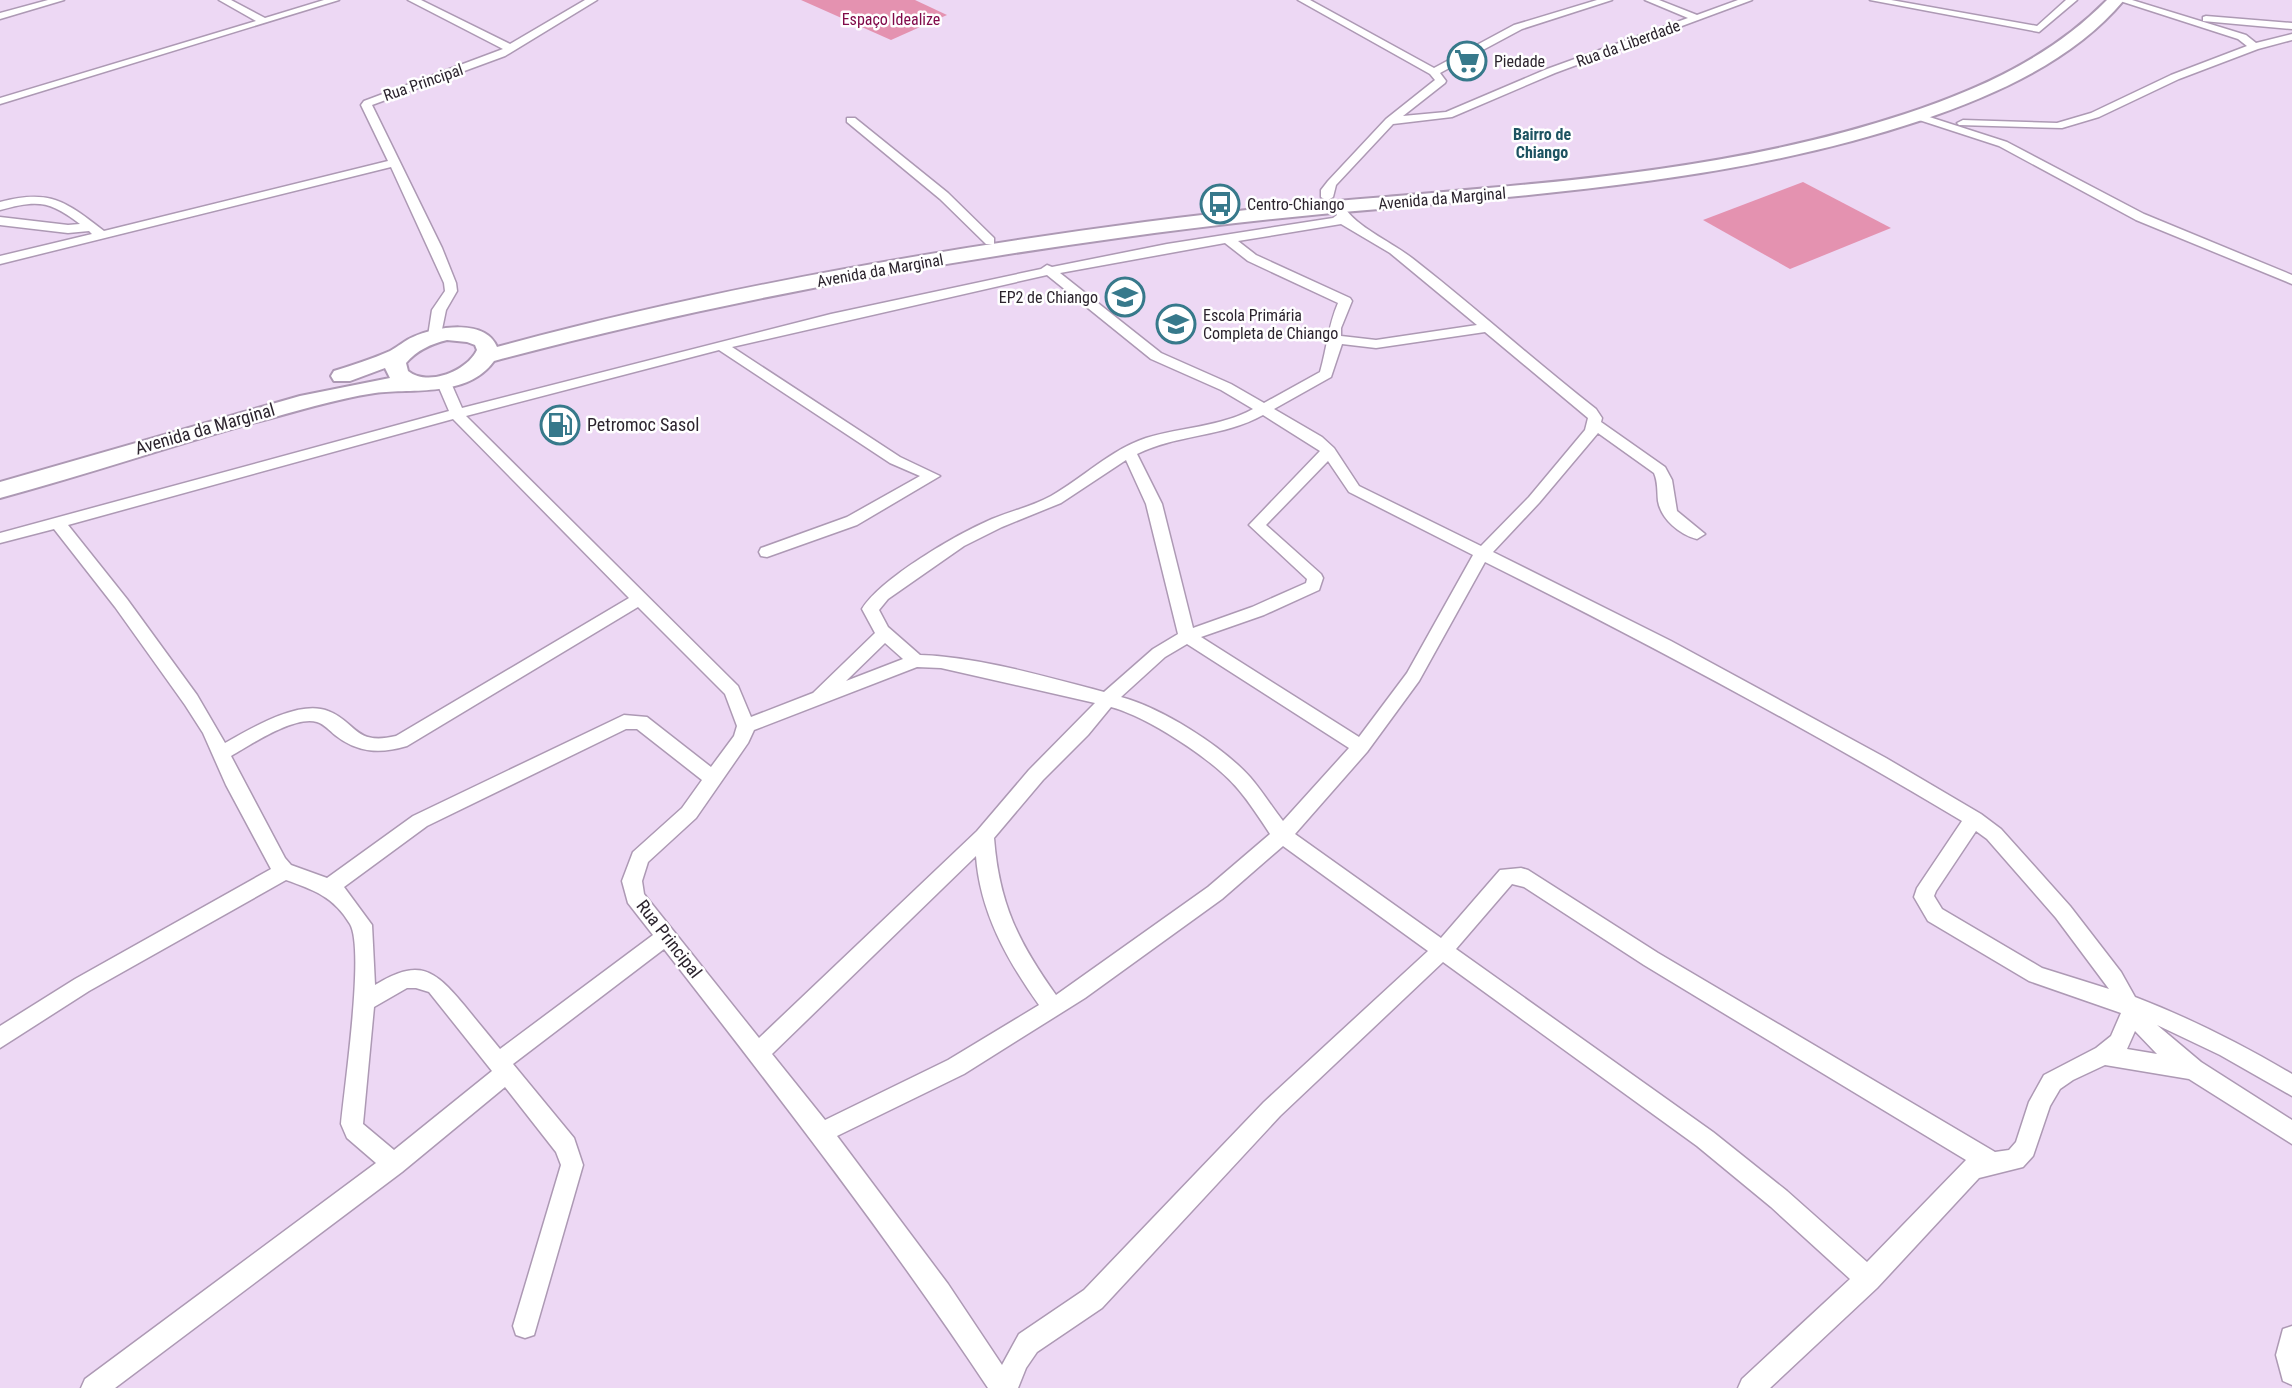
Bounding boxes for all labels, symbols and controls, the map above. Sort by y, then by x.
park label: Espaço Idealize [842,10,940,29]
street label: Rua da Liberdade [1574,16,1683,71]
supermarket icon: Piedade [1446,40,1488,82]
place label: Piedade [1494,52,1545,71]
street label: Rua Principal [381,60,466,105]
district label: Bairro de Chiango [1513,125,1571,162]
bus stop icon: Centro-Chiango [1199,183,1241,225]
street label: Avenida da Marginal [1377,183,1507,214]
place label: Centro-Chiango [1247,195,1345,214]
street label: Avenida da Marginal [815,250,945,291]
school or university icon: EP2 de Chiango [1104,276,1146,318]
place label: EP2 de Chiango [999,288,1098,307]
school or university icon: Escola Primária Completa de Chiango [1155,303,1197,345]
place label: Escola Primária Completa de Chiango [1203,306,1338,343]
street label: Avenida da Marginal [133,399,277,458]
fuel station icon: Petromoc Sasol [539,404,581,446]
place label: Petromoc Sasol [587,414,699,435]
street label: Rua Principal [632,895,706,982]

